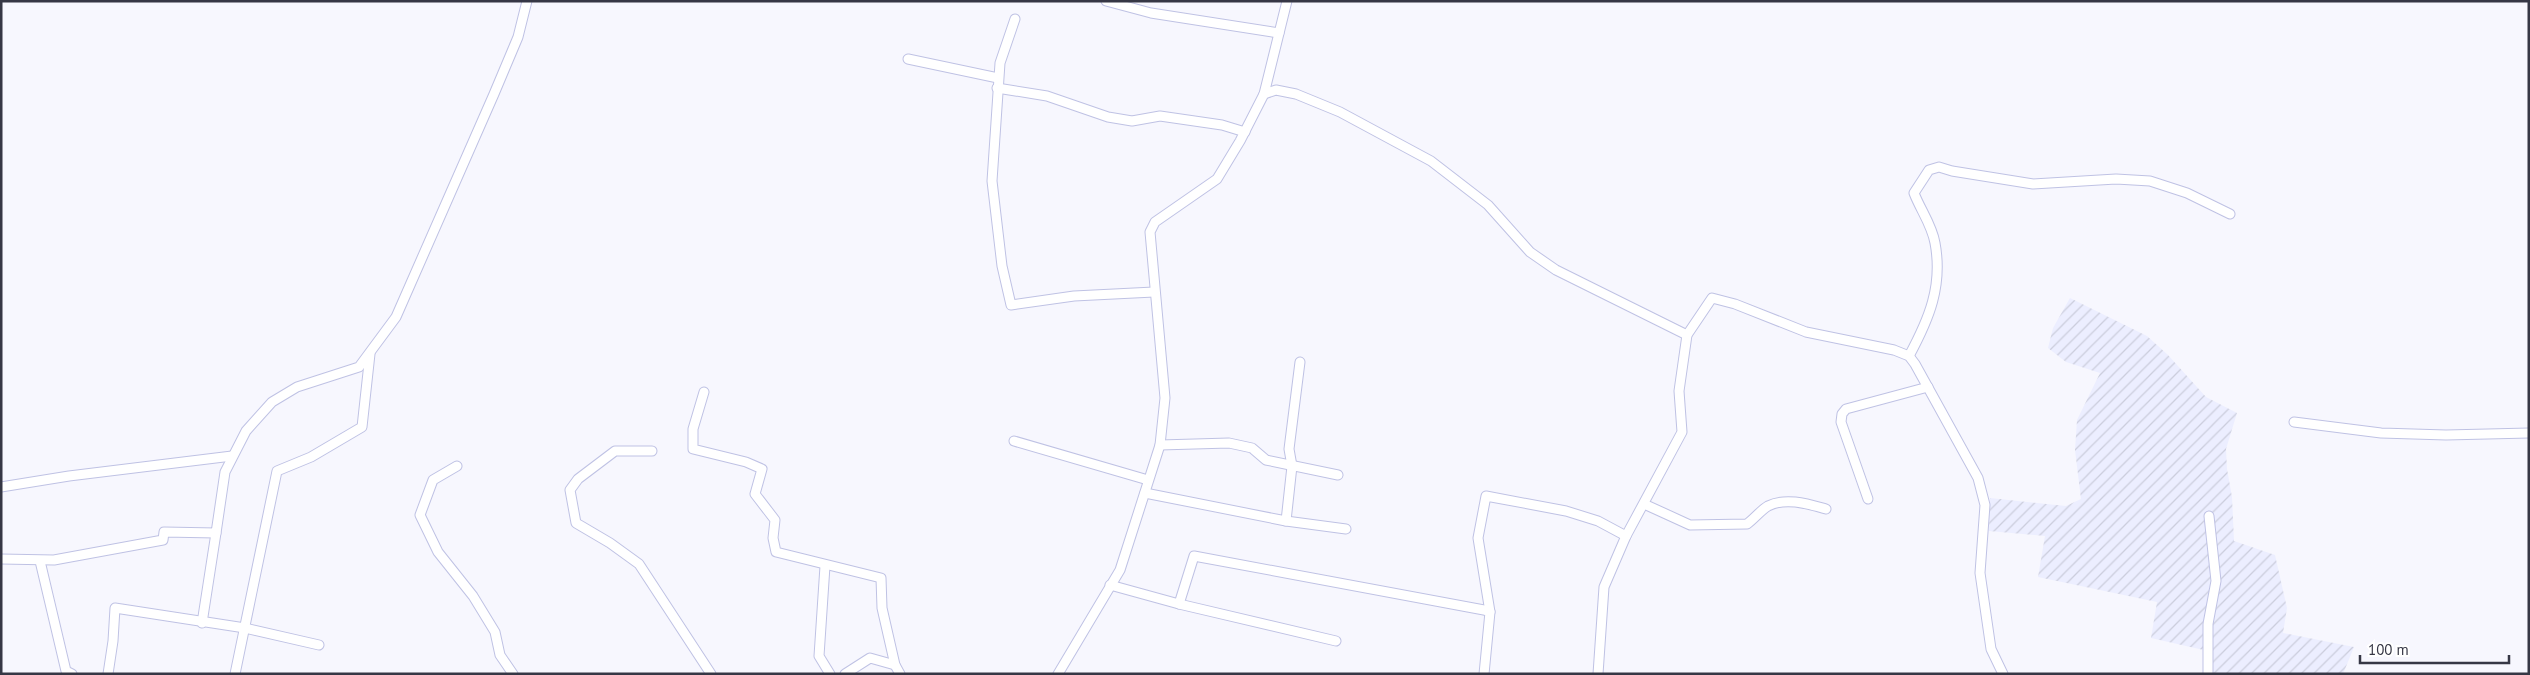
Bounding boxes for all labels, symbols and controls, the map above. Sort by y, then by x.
scale bar [2360,632,2509,664]
text: 100 m [2368,640,2409,659]

